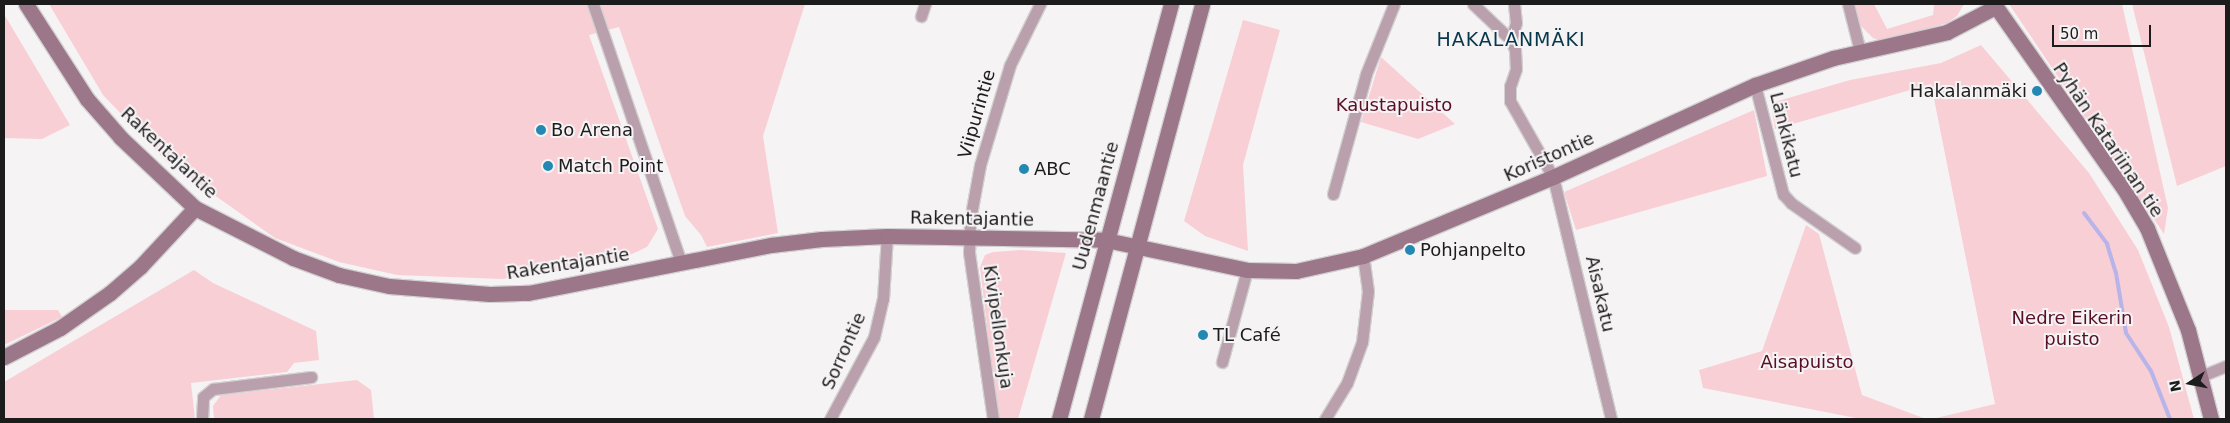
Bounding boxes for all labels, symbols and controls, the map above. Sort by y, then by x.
scale bar [2055,15,2154,47]
text: 50 m [2060,25,2098,43]
district label: HAKALANMÄKI [1435,29,1587,51]
street label: Pyhän Katariinan tie [2048,59,2168,221]
street label: Viipurintie [954,67,1000,161]
place label: Hakalanmäki [1910,80,2027,102]
marker: Hakalanmäki [2031,85,2043,97]
street label: Länkikatu [1765,90,1807,180]
park label: Kaustapuisto [1336,94,1452,116]
street label: Rakentajantie [116,103,222,203]
place label: Bo Arena [551,119,633,141]
marker: Bo Arena [535,124,547,136]
street label: Koristontie [1501,128,1597,186]
street label: Uudenmaantie [1068,139,1124,273]
place label: Match Point [558,155,663,177]
place label: ABC [1034,158,1071,180]
marker: Match Point [542,160,554,172]
marker: ABC [1018,163,1030,175]
street label: Rakentajantie [910,207,1034,231]
place label: Pohjanpelto [1420,239,1526,261]
street label: Rakentajantie [505,244,631,284]
marker: Pohjanpelto [1404,244,1416,256]
street label: Aisakatu [1581,254,1619,334]
street label: Kivipellonkuja [979,264,1017,390]
park label: Nedre Eikerin puisto [2012,308,2132,350]
street label: Sorrontie [817,309,871,393]
place label: TL Café [1213,324,1281,346]
marker: TL Café [1197,329,1209,341]
park label: Aisapuisto [1760,351,1854,373]
north arrow [2165,358,2215,408]
text: N [2166,379,2184,393]

